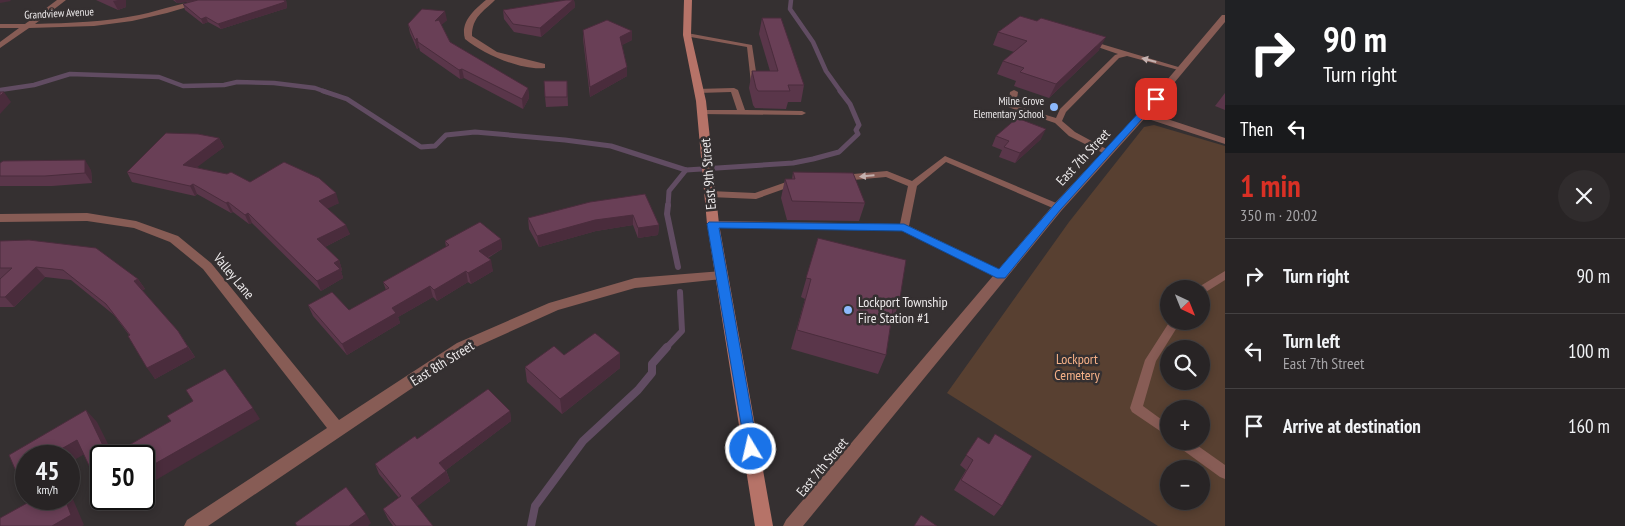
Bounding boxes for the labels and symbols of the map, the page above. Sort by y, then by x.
street label: Grandview Avenue [24,4,95,22]
one-way arrow [1142,56,1157,64]
pin [1135,78,1177,120]
place label: Milne Grove Elementary School [974,94,1044,121]
marker: Milne Grove Elementary School [1048,101,1060,113]
street label: East 7th Street [1052,125,1114,189]
street label: East 9th Street [696,137,720,210]
one-way arrow [859,172,875,180]
street label: Valley Lane [209,249,259,303]
north arrow [1160,280,1210,330]
place label: Lockport Township Fire Station #1 [858,293,948,327]
marker: Lockport Township Fire Station #1 [842,304,854,316]
street label: East 8th Street [407,336,477,390]
park label: Lockport Cemetery [1054,350,1100,384]
position arrow [724,422,776,474]
street label: East 7th Street [792,434,852,500]
speed limit sign: 50 [90,445,155,510]

